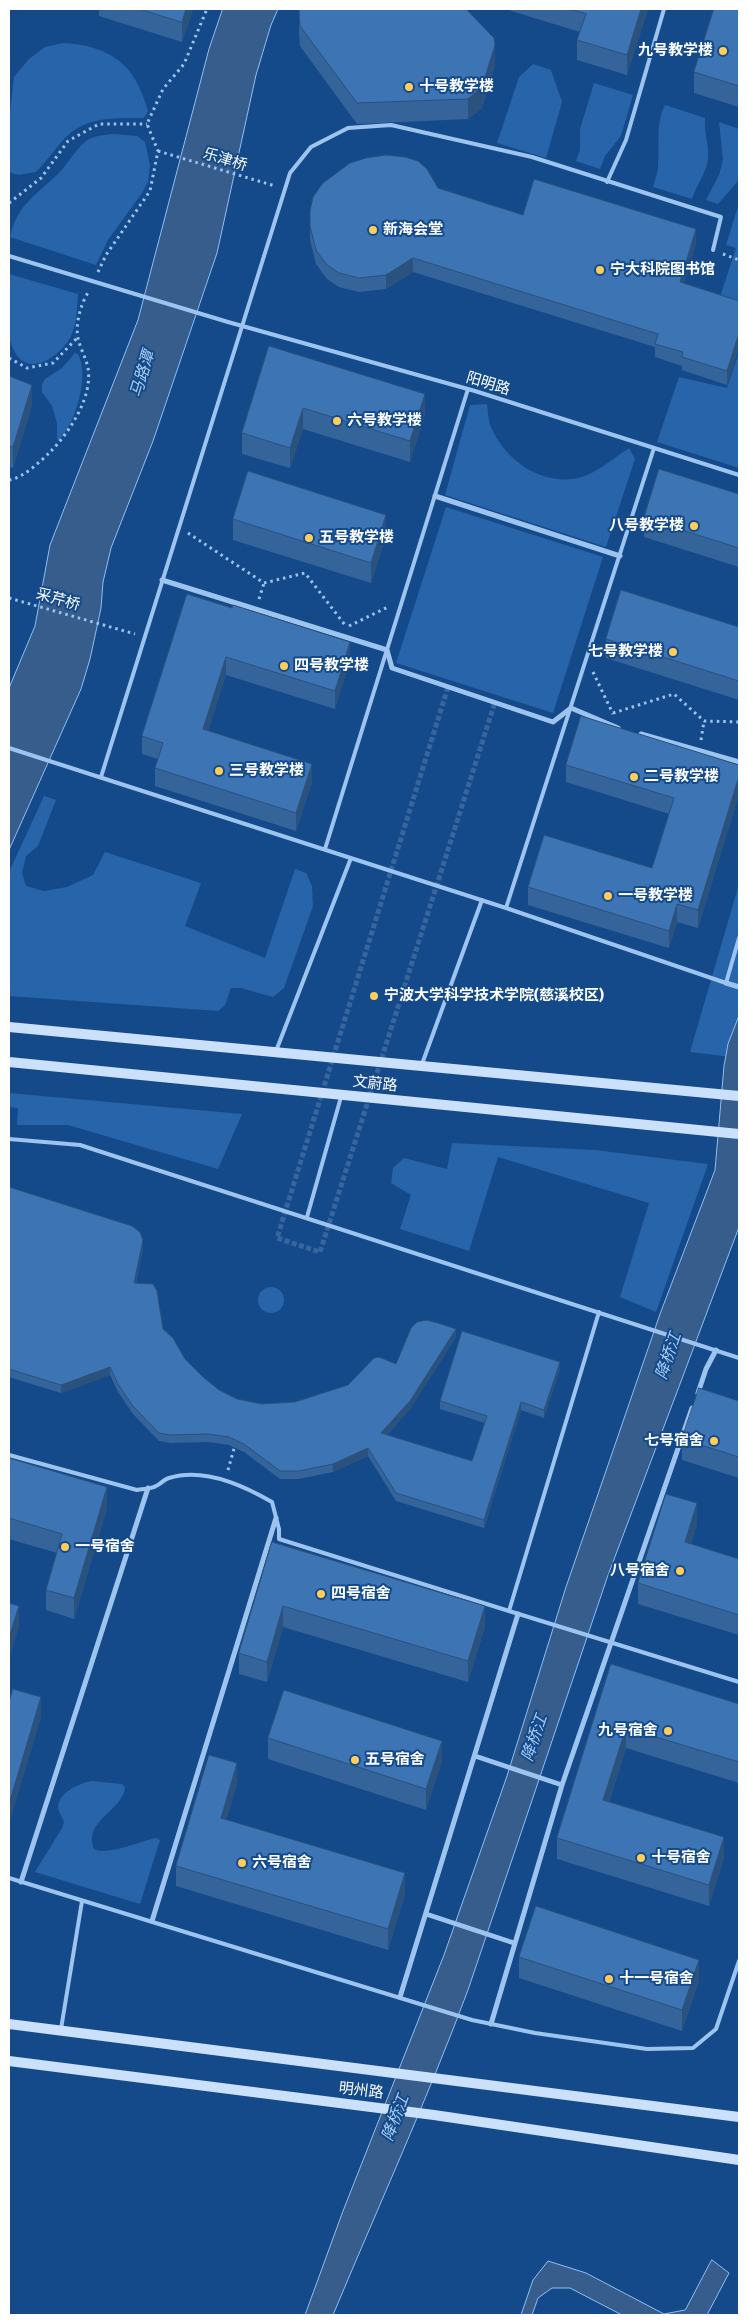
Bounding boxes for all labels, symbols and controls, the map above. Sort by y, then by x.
place label: 九号教学楼 [638,42,713,60]
marker: 九号教学楼 [717,45,729,57]
place label: 十号教学楼 [419,78,494,96]
marker: 十号教学楼 [403,81,415,93]
street label: 乐津桥 [201,145,249,175]
place label: 新海会堂 [383,221,443,239]
marker: 新海会堂 [367,224,379,236]
place label: 宁大科院图书馆 [610,261,715,279]
marker: 宁大科院图书馆 [594,264,606,276]
water label: 马路潭 [127,348,159,400]
street label: 阳明路 [464,369,512,399]
place label: 六号教学楼 [347,412,422,430]
marker: 六号教学楼 [331,415,343,427]
place label: 八号教学楼 [609,517,684,535]
marker: 八号教学楼 [688,520,700,532]
place label: 五号教学楼 [319,529,394,547]
marker: 五号教学楼 [303,532,315,544]
street label: 采芹桥 [34,585,82,615]
place label: 七号教学楼 [588,643,663,661]
marker: 七号教学楼 [667,646,679,658]
place label: 四号教学楼 [294,657,369,675]
marker: 四号教学楼 [278,660,290,672]
place label: 三号教学楼 [229,762,304,780]
marker: 三号教学楼 [213,765,225,777]
place label: 二号教学楼 [644,768,719,786]
marker: 二号教学楼 [628,771,640,783]
place label: 一号教学楼 [618,887,693,905]
marker: 一号教学楼 [602,890,614,902]
place label: 宁波大学科学技术学院(慈溪校区) [384,987,604,1005]
marker: 宁波大学科学技术学院(慈溪校区) [368,990,380,1002]
street label: 文蔚路 [352,1073,398,1095]
water label: 降桥江 [652,1330,686,1382]
place label: 七号宿舍 [644,1432,704,1450]
marker: 七号宿舍 [708,1435,720,1447]
place label: 一号宿舍 [75,1538,135,1556]
marker: 一号宿舍 [59,1541,71,1553]
place label: 八号宿舍 [610,1562,670,1580]
marker: 八号宿舍 [674,1565,686,1577]
place label: 四号宿舍 [331,1585,391,1603]
marker: 四号宿舍 [315,1588,327,1600]
water label: 降桥江 [518,1712,552,1764]
place label: 九号宿舍 [598,1722,658,1740]
marker: 九号宿舍 [662,1725,674,1737]
place label: 五号宿舍 [365,1751,425,1769]
marker: 五号宿舍 [349,1754,361,1766]
place label: 十号宿舍 [651,1849,711,1867]
marker: 十号宿舍 [635,1852,647,1864]
place label: 六号宿舍 [252,1854,312,1872]
marker: 六号宿舍 [236,1857,248,1869]
place label: 十一号宿舍 [619,1970,694,1988]
marker: 十一号宿舍 [603,1973,615,1985]
street label: 明州路 [338,2079,384,2103]
water label: 降桥江 [378,2092,414,2144]

